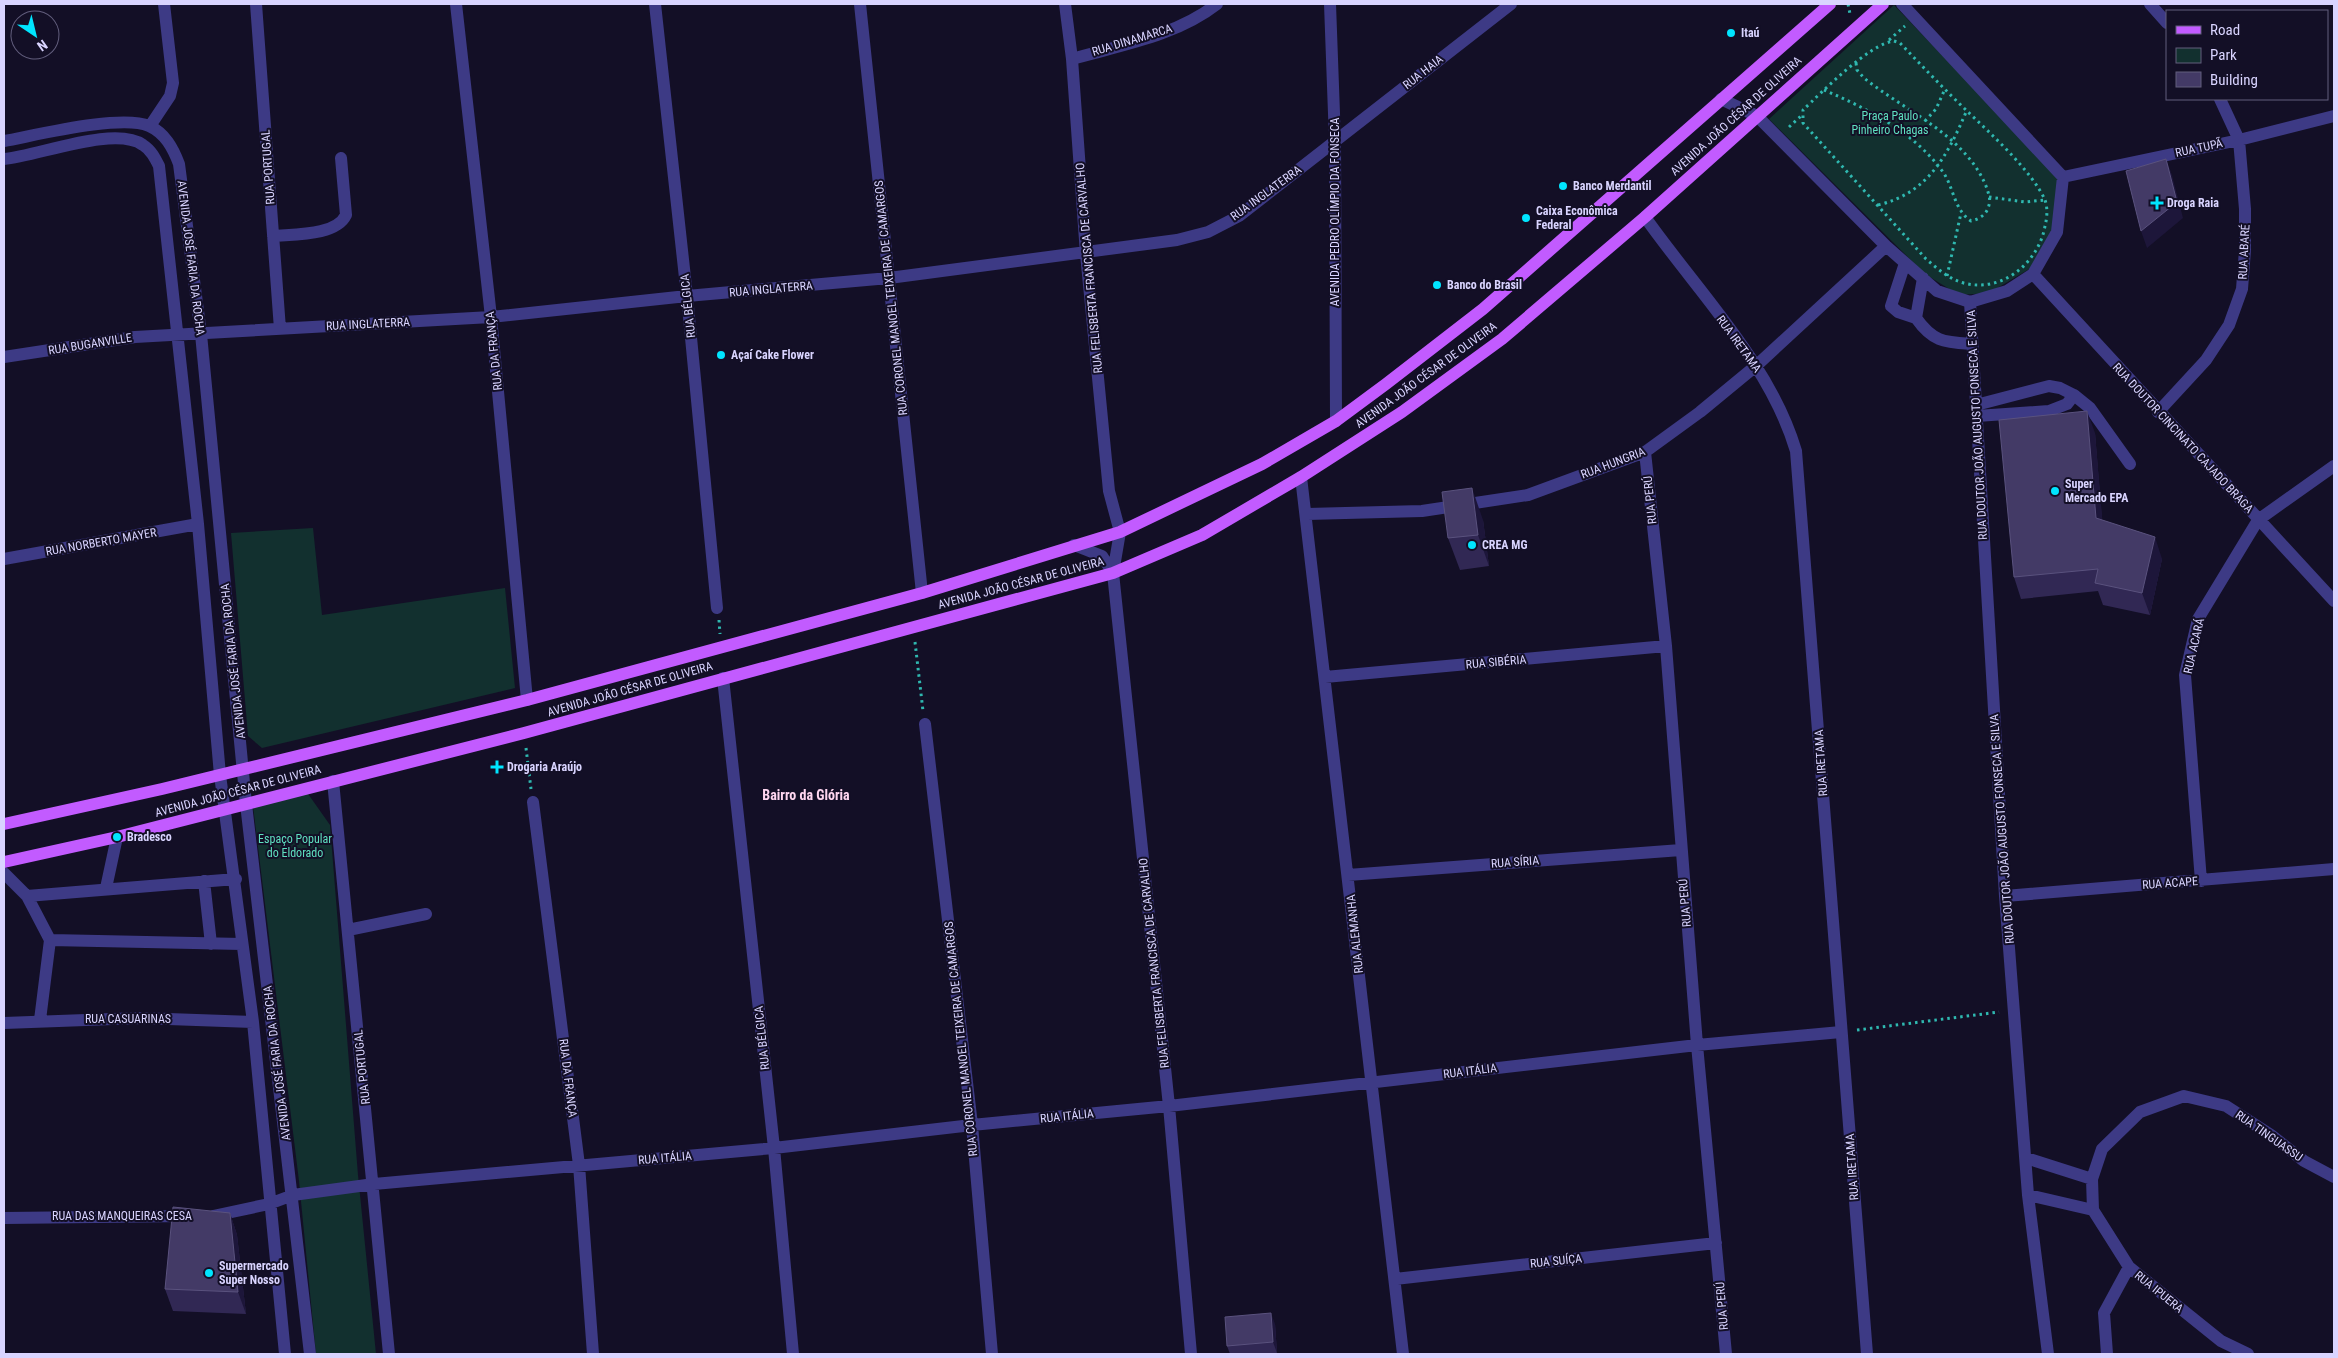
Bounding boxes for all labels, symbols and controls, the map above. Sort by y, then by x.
north arrow [10,10,60,60]
legend [2166,10,2328,100]
street label: RUA DINAMARCA [1090,21,1174,59]
text: Road [2210,21,2240,39]
place label: Itaú [1741,26,1760,40]
marker: Itaú [1725,27,1737,39]
text: N [34,37,51,55]
text: Park [2210,46,2237,64]
street label: RUA HAIA [1400,52,1446,92]
street label: AVENIDA JOÃO CÉSAR DE OLIVEIRA [1666,52,1804,178]
text: Building [2210,71,2258,89]
park label: Praça Paulo Pinheiro Chagas [1851,109,1929,137]
street label: AVENIDA PEDRO OLÍMPIO DA FONSECA [1327,117,1342,307]
street label: RUA PORTUGAL [258,129,278,205]
street label: RUA TUPÃ [2174,134,2224,160]
street label: RUA FELISBERTA FRANCISCA DE CARVALHO [1073,162,1105,374]
street label: RUA INGLATERRA [1228,163,1304,223]
place label: Banco Merdantil [1573,179,1652,193]
street label: AVENIDA JOSÉ FARIA DA ROCHA [175,180,208,336]
street label: RUA CORONEL MANOEL TEIXEIRA DE CAMARGOS [872,180,910,416]
marker: Banco Merdantil [1557,180,1569,192]
place label: Droga Raia [2167,196,2219,210]
marker: Droga Raia [2151,197,2163,209]
place label: Caixa Econômica Federal [1536,204,1618,232]
marker: Caixa Econômica Federal [1520,212,1532,224]
street label: RUA ABARÉ [2235,224,2252,280]
street label: RUA BÉLGICA [677,273,698,339]
street label: RUA INGLATERRA [729,278,814,300]
place label: Banco do Brasil [1447,278,1522,292]
marker: Banco do Brasil [1431,279,1443,291]
street label: RUA DOUTOR JOÃO AUGUSTO FONSECA E SILVA [1962,310,1990,540]
street label: RUA DA FRANÇA [483,311,505,391]
street label: RUA IRETAMA [1714,313,1764,375]
street label: RUA INGLATERRA [326,315,410,333]
street label: AVENIDA JOÃO CÉSAR DE OLIVEIRA [1351,317,1499,431]
street label: RUA BUGANVILLE [47,330,133,358]
place label: Açaí Cake Flower [731,348,814,362]
marker: Açaí Cake Flower [715,349,727,361]
street label: RUA DOUTOR CINCINATO CAJADO BRAGA [2110,360,2256,516]
street label: RUA HUNGRIA [1579,444,1647,482]
street label: RUA PERÚ [1639,475,1659,525]
place label: Super Mercado EPA [2065,477,2129,505]
marker: Super Mercado EPA [2049,485,2061,497]
street label: RUA NORBERTO MAYER [44,525,158,559]
place label: CREA MG [1482,538,1527,552]
marker: CREA MG [1466,539,1478,551]
street label: AVENIDA JOÃO CÉSAR DE OLIVEIRA [936,552,1106,612]
street label: AVENIDA JOSÉ FARIA DA ROCHA [217,583,248,739]
street label: RUA ACARÁ [2180,617,2207,675]
street label: RUA SIBÉRIA [1465,651,1527,672]
street label: AVENIDA JOÃO CÉSAR DE OLIVEIRA [545,657,714,719]
street label: RUA DOUTOR JOÃO AUGUSTO FONSECA E SILVA [1985,714,2017,944]
street label: RUA IRETAMA [1812,729,1830,797]
street label: AVENIDA JOÃO CÉSAR DE OLIVEIRA [153,760,323,820]
place label: Drogaria Araújo [507,760,582,774]
marker: Drogaria Araújo [491,761,503,773]
district label: Bairro da Glória [762,787,850,803]
place label: Bradesco [127,830,172,844]
marker: Bradesco [111,831,123,843]
park label: Espaço Popular do Eldorado [258,832,332,860]
street label: RUA SÍRIA [1490,852,1540,871]
street label: RUA FELISBERTA FRANCISCA DE CARVALHO [1136,857,1172,1069]
street label: RUA ACAPE [2142,874,2198,892]
street label: RUA PERÚ [1675,878,1694,928]
street label: RUA ALEMANHA [1344,894,1366,974]
street label: RUA CORONEL MANOEL TEIXEIRA DE CAMARGOS [942,921,980,1157]
street label: AVENIDA JOSÉ FARIA DA ROCHA [260,985,293,1141]
street label: RUA BÉLGICA [751,1005,772,1071]
street label: RUA CASUARINAS [85,1012,171,1026]
street label: RUA PORTUGAL [351,1029,373,1105]
street label: RUA DA FRANÇA [556,1038,580,1118]
street label: RUA ITÁLIA [1442,1060,1498,1081]
street label: RUA ITÁLIA [1039,1105,1095,1126]
street label: RUA TINGUASSU [2233,1108,2306,1165]
street label: RUA IRETAMA [1843,1133,1861,1201]
street label: RUA ITÁLIA [637,1148,693,1167]
street label: RUA DAS MANQUEIRAS CESA [52,1209,192,1223]
street label: RUA SUÍÇA [1529,1250,1583,1271]
place label: Supermercado Super Nosso [219,1259,289,1287]
marker: Supermercado Super Nosso [203,1267,215,1279]
street label: RUA IPUERA [2132,1268,2186,1316]
street label: RUA PERÚ [1712,1281,1731,1331]

